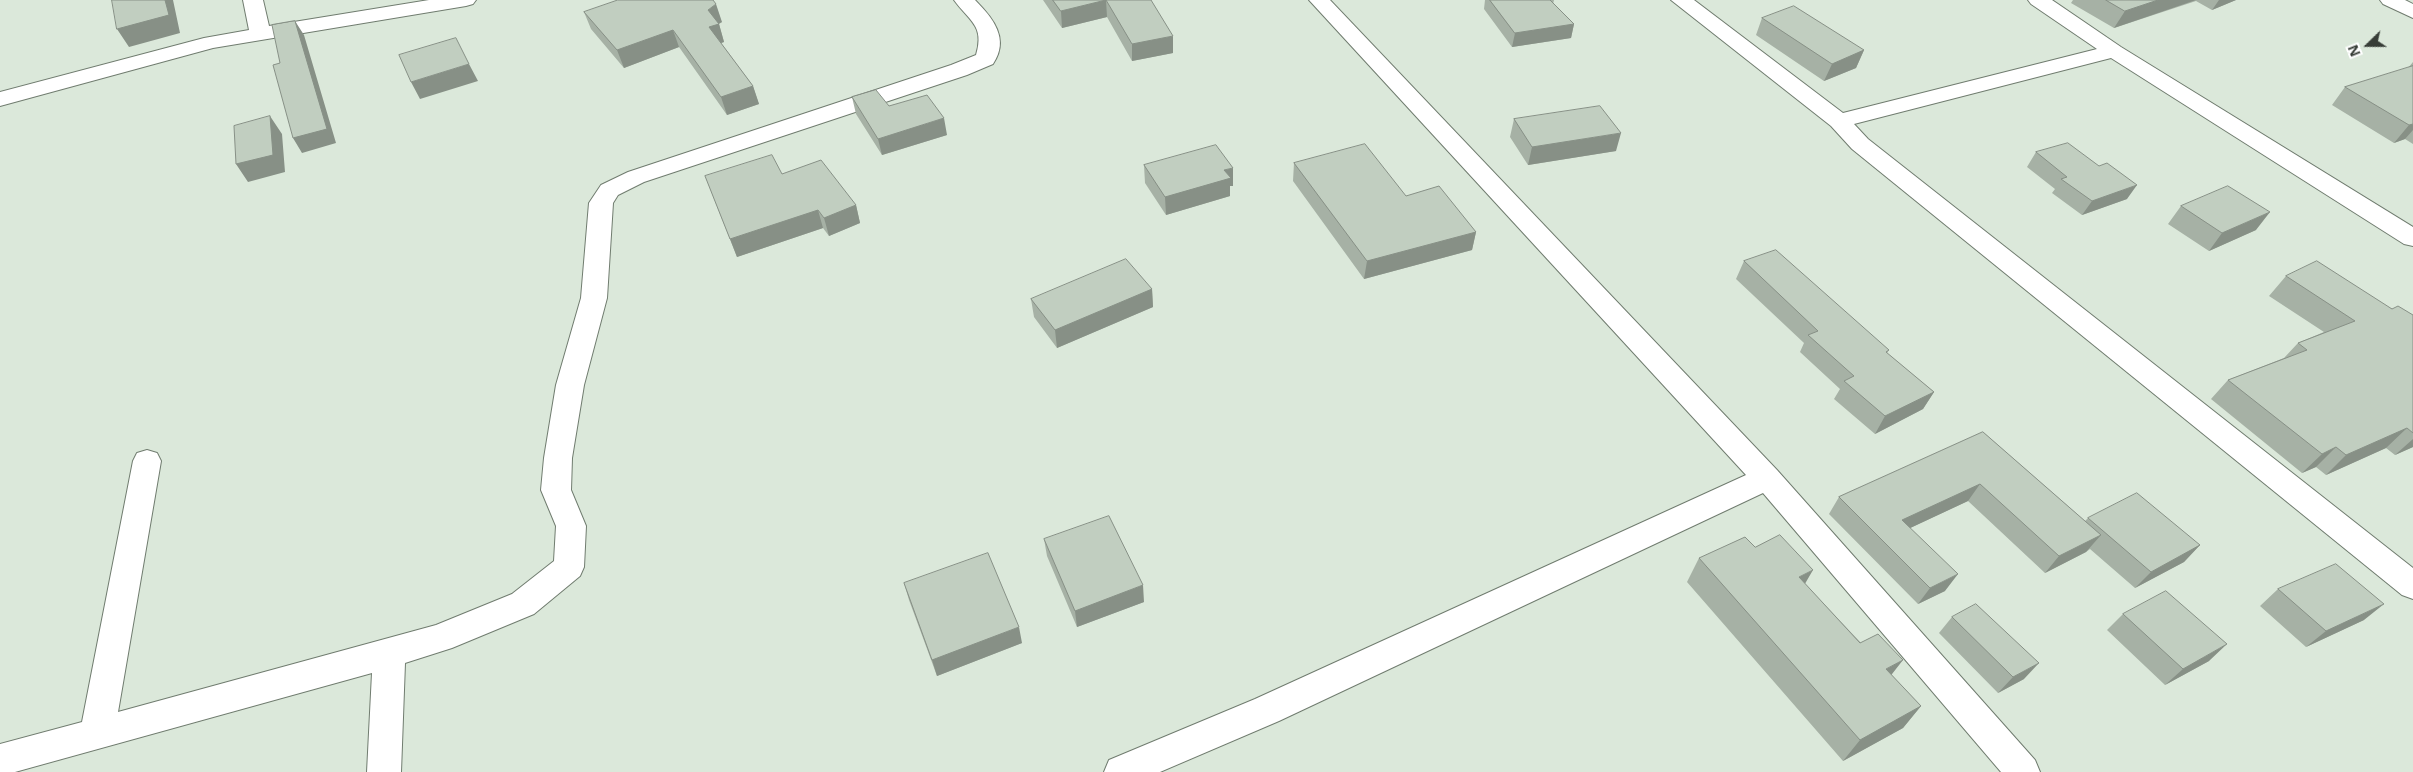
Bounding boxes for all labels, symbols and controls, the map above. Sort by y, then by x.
north arrow [2343,20,2393,70]
text: N [2343,42,2365,60]

